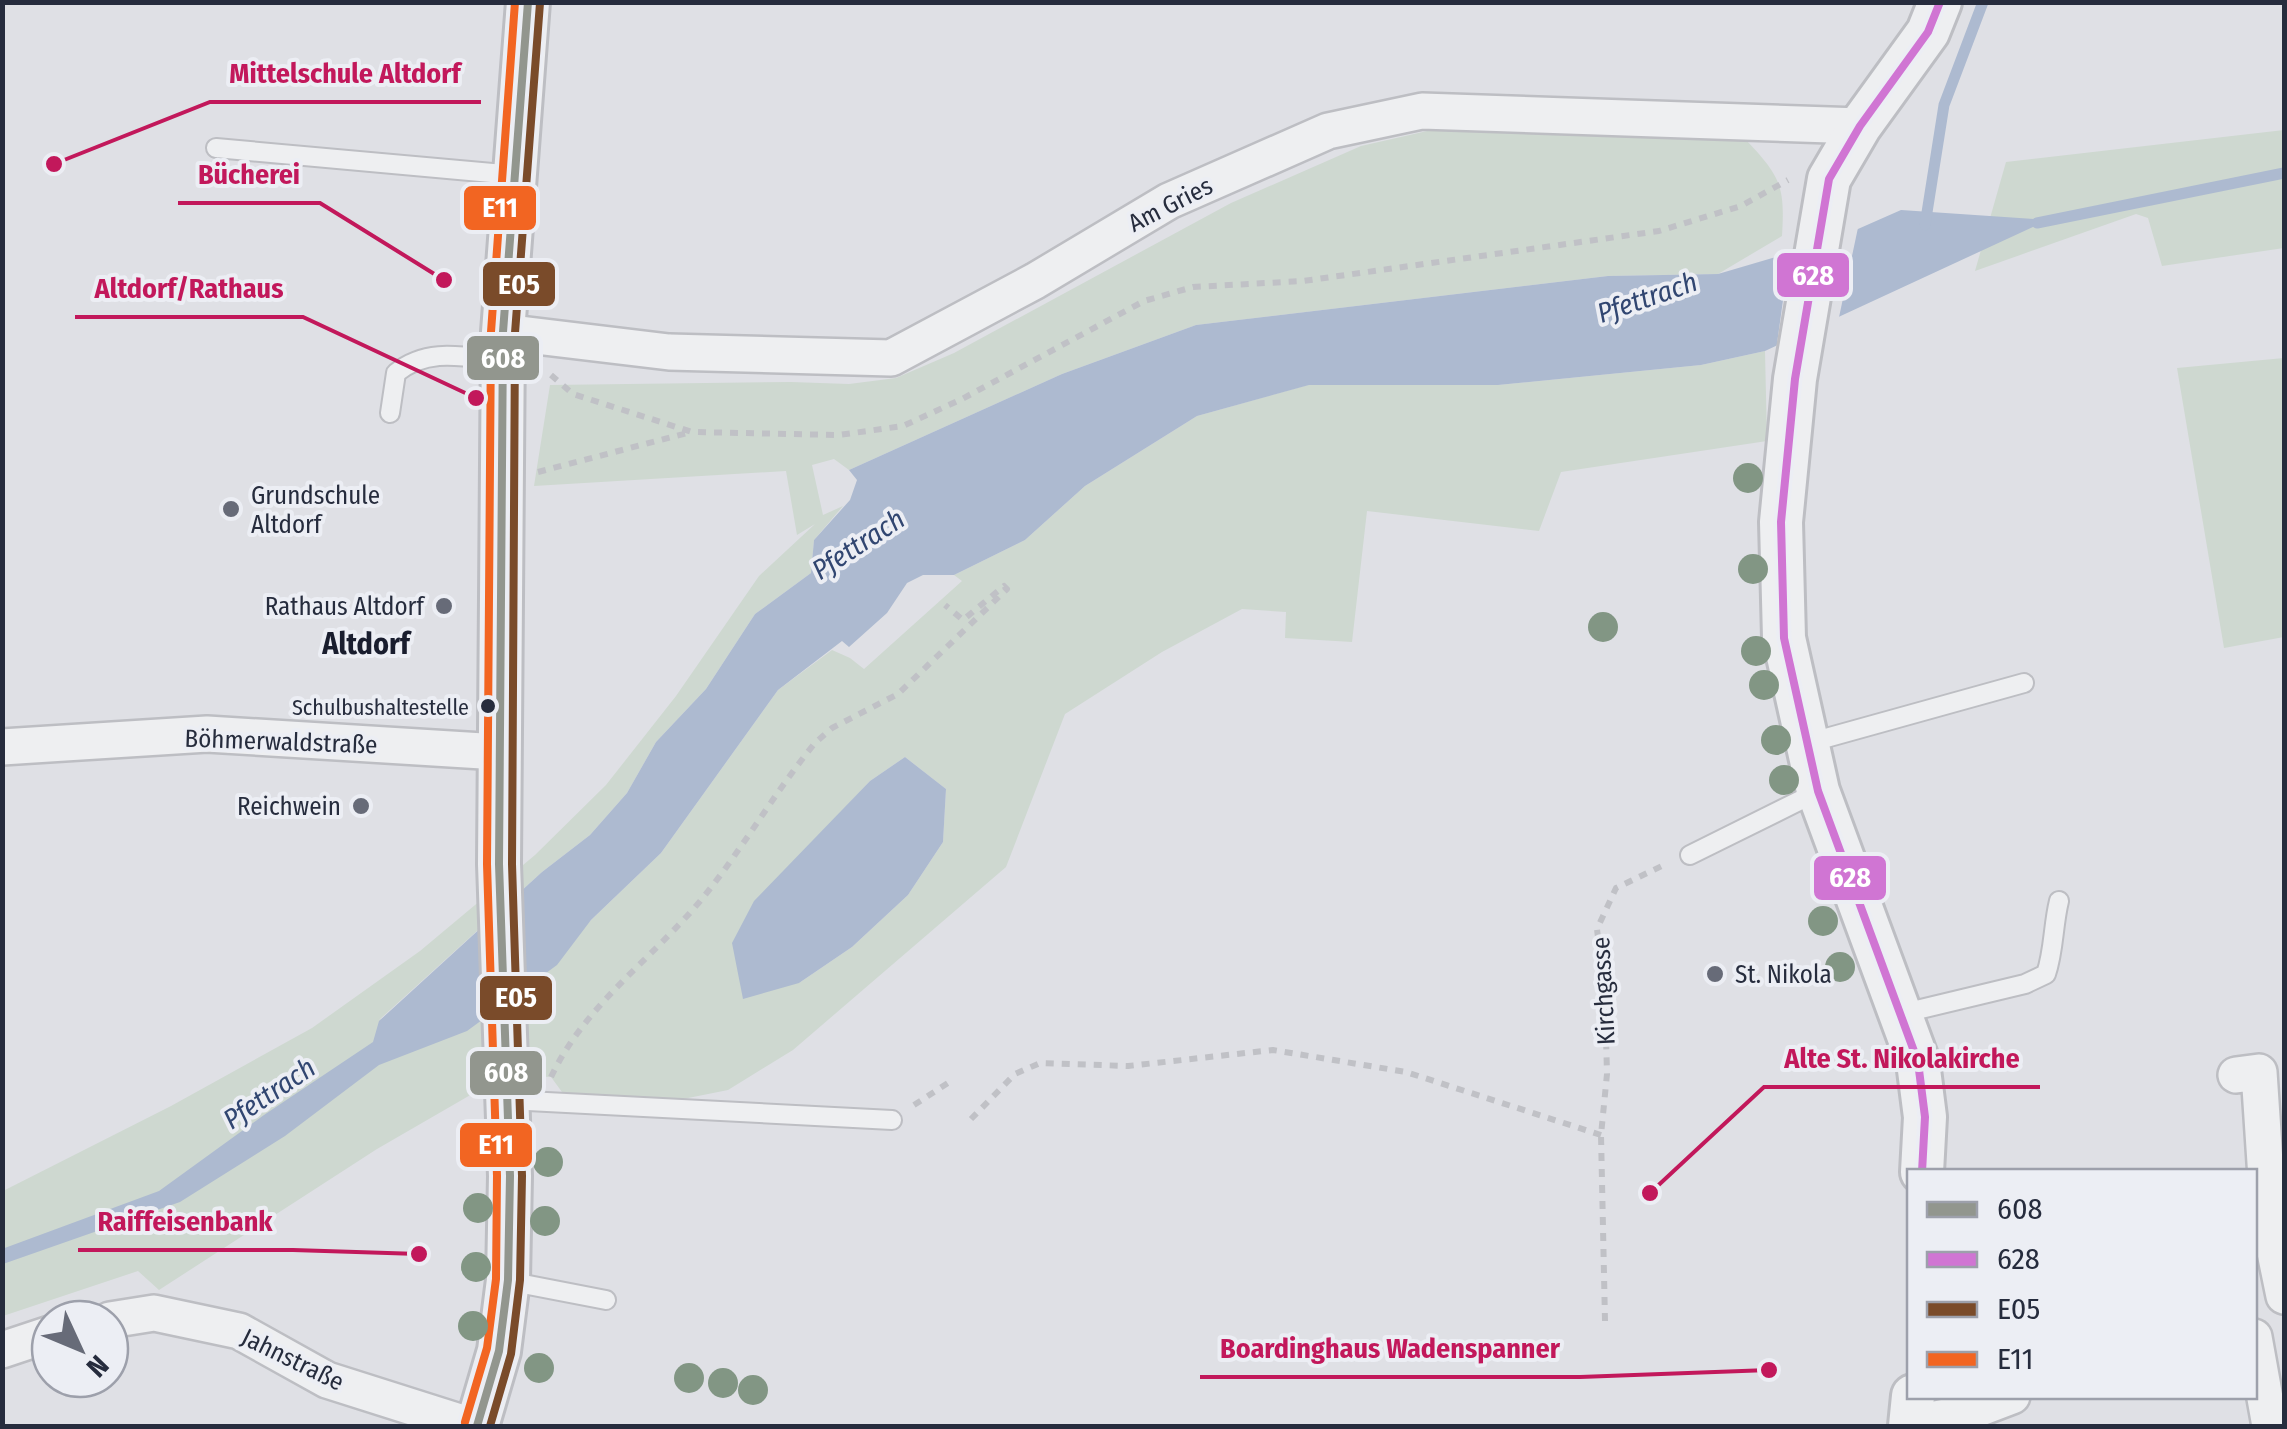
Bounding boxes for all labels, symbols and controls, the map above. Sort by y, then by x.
callout: Mittelschule Altdorf [210,44,481,102]
text: Mittelschule Altdorf [229,57,464,90]
callout: Bücherei [178,145,320,203]
text: Bücherei [198,158,300,191]
street label: Am Gries [1123,171,1218,239]
line badge: E11 [462,184,538,232]
text: E11 [482,191,518,224]
line badge: 628 [1775,251,1851,299]
callout: Altdorf/Rathaus [75,259,303,317]
text: 628 [1792,259,1834,292]
line badge: E05 [481,260,557,308]
water label: Pfettrach [1593,265,1702,330]
text: E05 [498,268,540,301]
text: Altdorf/Rathaus [94,272,283,305]
line badge: 608 [465,334,541,382]
text: 608 [481,342,526,375]
place label: Grundschule Altdorf [251,481,380,540]
marker: Grundschule Altdorf [220,498,242,520]
water label: Pfettrach [806,502,911,587]
place label: Rathaus Altdorf [265,592,426,622]
marker: Rathaus Altdorf [433,595,455,617]
district label: Altdorf [321,626,412,662]
place label: Schulbushaltestelle [292,694,469,721]
marker: Schulbushaltestelle [478,696,498,716]
street label: Böhmerwaldstraße [184,724,378,760]
place label: Reichwein [237,792,341,822]
marker: Reichwein [350,795,372,817]
line badge: 628 [1812,854,1888,902]
text: 628 [1829,861,1871,894]
street label: Kirchgasse [1586,936,1622,1046]
place label: St. Nikola [1735,960,1832,990]
marker: St. Nikola [1704,963,1726,985]
line badge: E05 [478,974,554,1022]
text: E05 [495,981,537,1014]
callout: Alte St. Nikolakirche [1764,1029,2040,1087]
text: Alte St. Nikolakirche [1783,1042,2020,1075]
line badge: 608 [468,1049,544,1097]
water label: Pfettrach [217,1051,322,1136]
text: 608 [484,1056,529,1089]
line badge: E11 [458,1121,534,1169]
text: E11 [478,1128,514,1161]
legend [1907,1169,2257,1399]
text: 608 [1997,1191,2043,1227]
callout: Raiffeisenbank [78,1192,293,1250]
text: Raiffeisenbank [97,1205,273,1238]
text: 628 [1997,1241,2040,1277]
text: E05 [1997,1291,2040,1327]
north arrow [30,1299,130,1399]
callout: Boardinghaus Wadenspanner [1200,1319,1580,1377]
street label: Jahnstraße [236,1322,349,1398]
text: Boardinghaus Wadenspanner [1220,1332,1561,1365]
text: E11 [1997,1341,2033,1377]
text: N [80,1349,115,1384]

